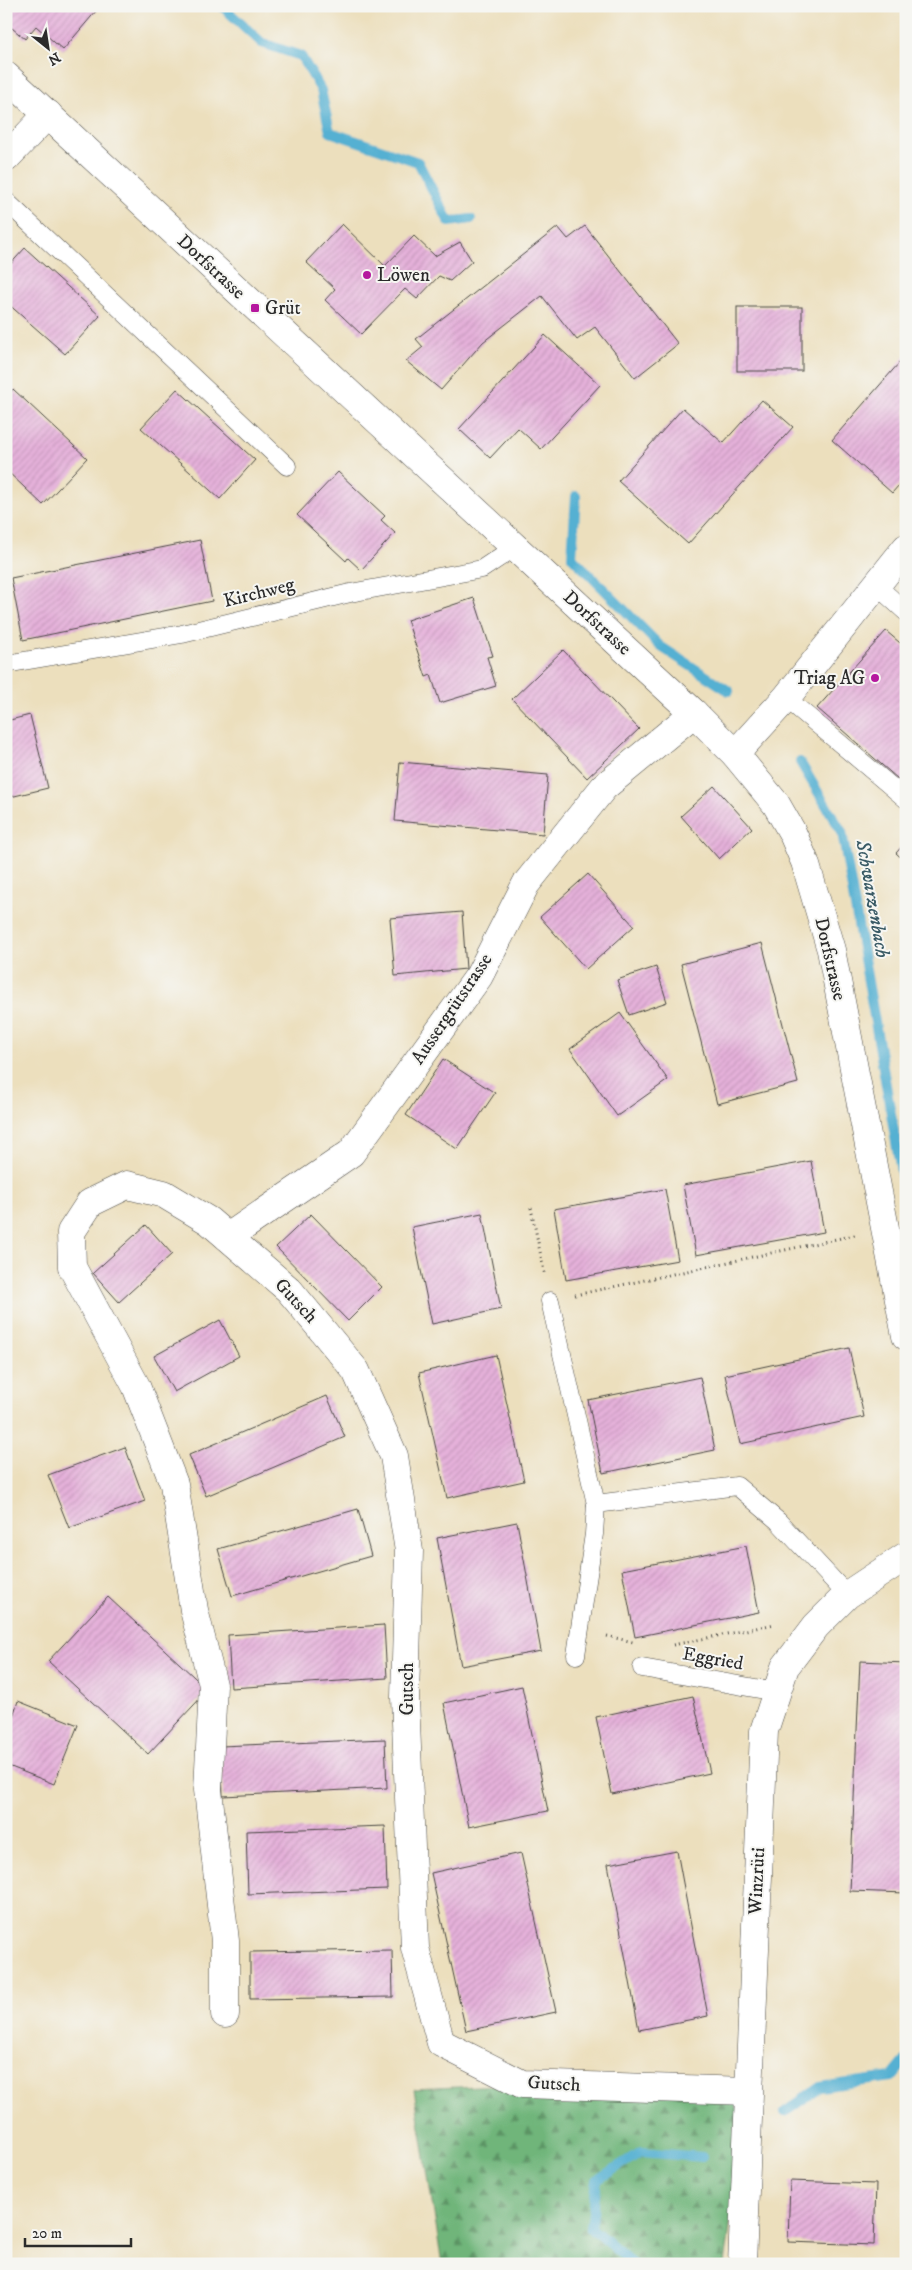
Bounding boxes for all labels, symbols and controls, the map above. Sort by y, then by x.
north arrow [22,22,72,72]
text: N [44,48,63,69]
street label: Dorfstrasse [172,230,250,304]
place label: Löwen [377,264,430,287]
marker: Löwen [361,269,373,281]
place label: Grüt [265,297,301,320]
marker: Grüt [249,302,261,314]
street label: Kirchweg [221,573,298,613]
street label: Dorfstrasse [558,586,636,660]
place label: Triag AG [794,667,865,690]
marker: Triag AG [869,672,881,684]
water label: Schwarzenbach [849,837,895,960]
street label: Dorfstrasse [809,915,851,1003]
street label: Aussergrütstrasse [407,949,498,1069]
street label: Gutsch [270,1274,323,1328]
street label: Eggried [681,1642,746,1676]
street label: Gutsch [396,1662,419,1716]
street label: Winzrüti [744,1847,770,1916]
street label: Gutsch [527,2071,581,2097]
scale bar [25,2215,131,2247]
text: 20 m [32,2224,62,2243]

